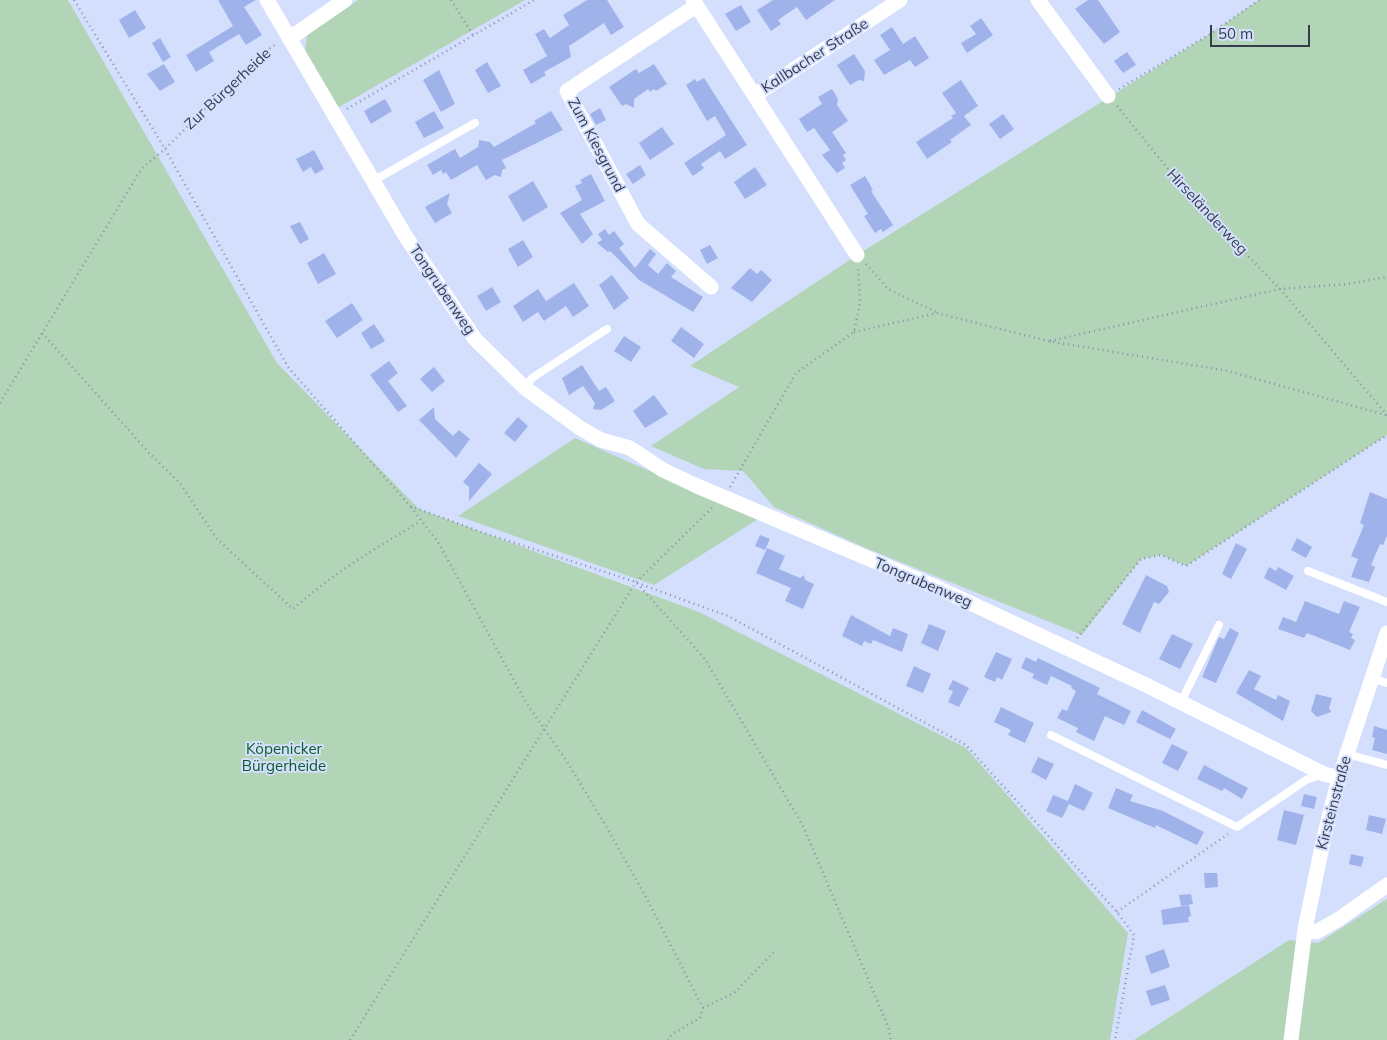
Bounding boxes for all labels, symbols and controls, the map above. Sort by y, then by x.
street label: Kallbacher Straße [758,15,872,97]
scale bar [1212,15,1312,47]
text: 50 m [1218,24,1253,43]
street label: Zur Bürgerheide [181,44,275,134]
street label: Zum Kiesgrund [564,95,628,195]
street label: Hirseländerweg [1163,165,1251,259]
street label: Tongrubenweg [405,242,479,338]
street label: Tongrubenweg [871,554,975,612]
park label: Köpenicker Bürgerheide [242,740,326,775]
street label: Kirsteinstraße [1313,754,1355,852]

